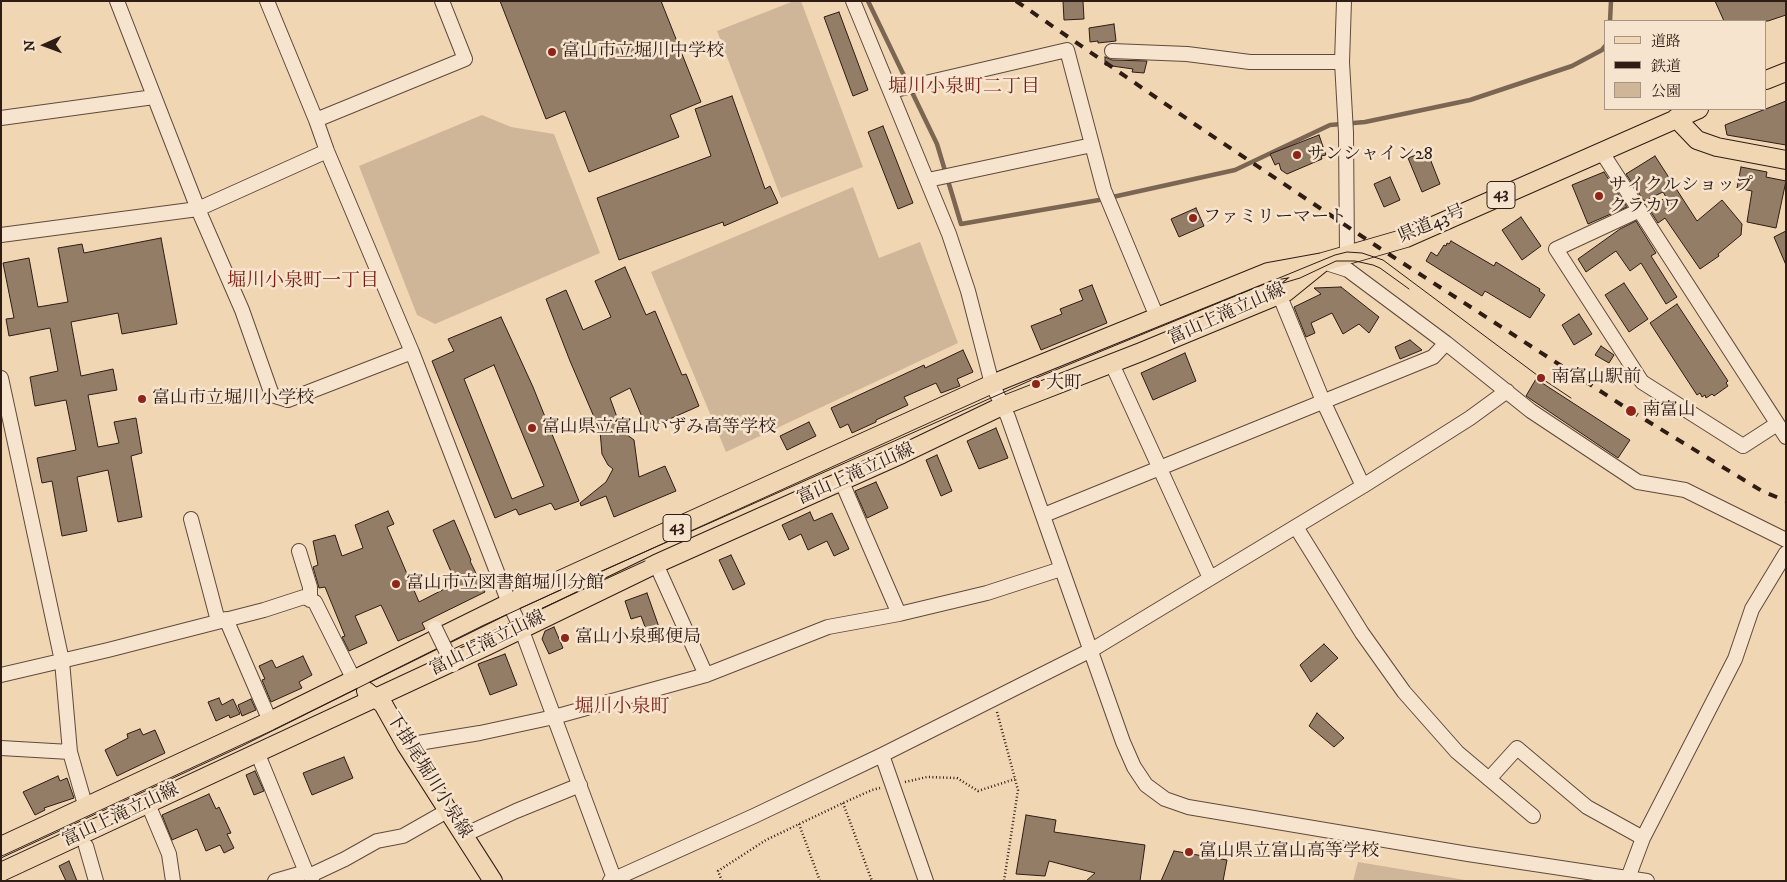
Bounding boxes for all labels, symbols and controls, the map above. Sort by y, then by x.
north arrow [20,20,70,70]
legend [1604,20,1767,110]
text: 道路 [1651,32,1681,51]
text: N [21,39,39,52]
place label: 富山市立堀川中学校 [562,41,724,63]
marker: 富山市立堀川中学校 [546,46,558,58]
text: 鉄道 [1651,57,1681,76]
district label: 堀川小泉町二丁目 [888,77,1040,99]
text: 公園 [1651,82,1681,101]
place label: サンシャイン28 [1307,144,1433,166]
marker: サンシャイン28 [1291,149,1303,161]
place label: サイクルショップ クラカワ [1609,175,1753,218]
road number: 43 [1487,182,1515,208]
marker: サイクルショップ クラカワ [1593,190,1605,202]
street label: 県道43号 [1395,201,1469,249]
place label: ファミリーマート [1203,207,1347,229]
marker: ファミリーマート [1187,212,1199,224]
district label: 堀川小泉町一丁目 [227,271,379,293]
street label: 富山上滝立山線 [1165,280,1289,350]
place label: 南富山駅前 [1551,367,1641,389]
marker: 南富山駅前 [1535,372,1547,384]
place label: 大町 [1046,373,1082,395]
marker: 大町 [1030,378,1042,390]
place label: 富山市立堀川小学校 [152,388,314,410]
marker: 富山市立堀川小学校 [136,393,148,405]
place label: 南富山 [1642,400,1696,422]
marker: 南富山 [1624,404,1638,418]
place label: 富山県立富山いずみ高等学校 [542,417,776,439]
marker: 富山県立富山いずみ高等学校 [526,422,538,434]
street label: 富山上滝立山線 [794,440,918,510]
road number: 43 [663,514,691,542]
place label: 富山市立図書館堀川分館 [406,573,604,595]
marker: 富山市立図書館堀川分館 [390,578,402,590]
street label: 富山上滝立山線 [427,607,549,681]
place label: 富山小泉郵便局 [575,627,701,649]
marker: 富山小泉郵便局 [559,632,571,644]
district label: 堀川小泉町 [575,697,669,719]
street label: 下掛尾堀川小泉線 [381,709,475,843]
street label: 富山上滝立山線 [59,780,183,852]
place label: 富山県立富山高等学校 [1199,841,1379,863]
marker: 富山県立富山高等学校 [1183,846,1195,858]

